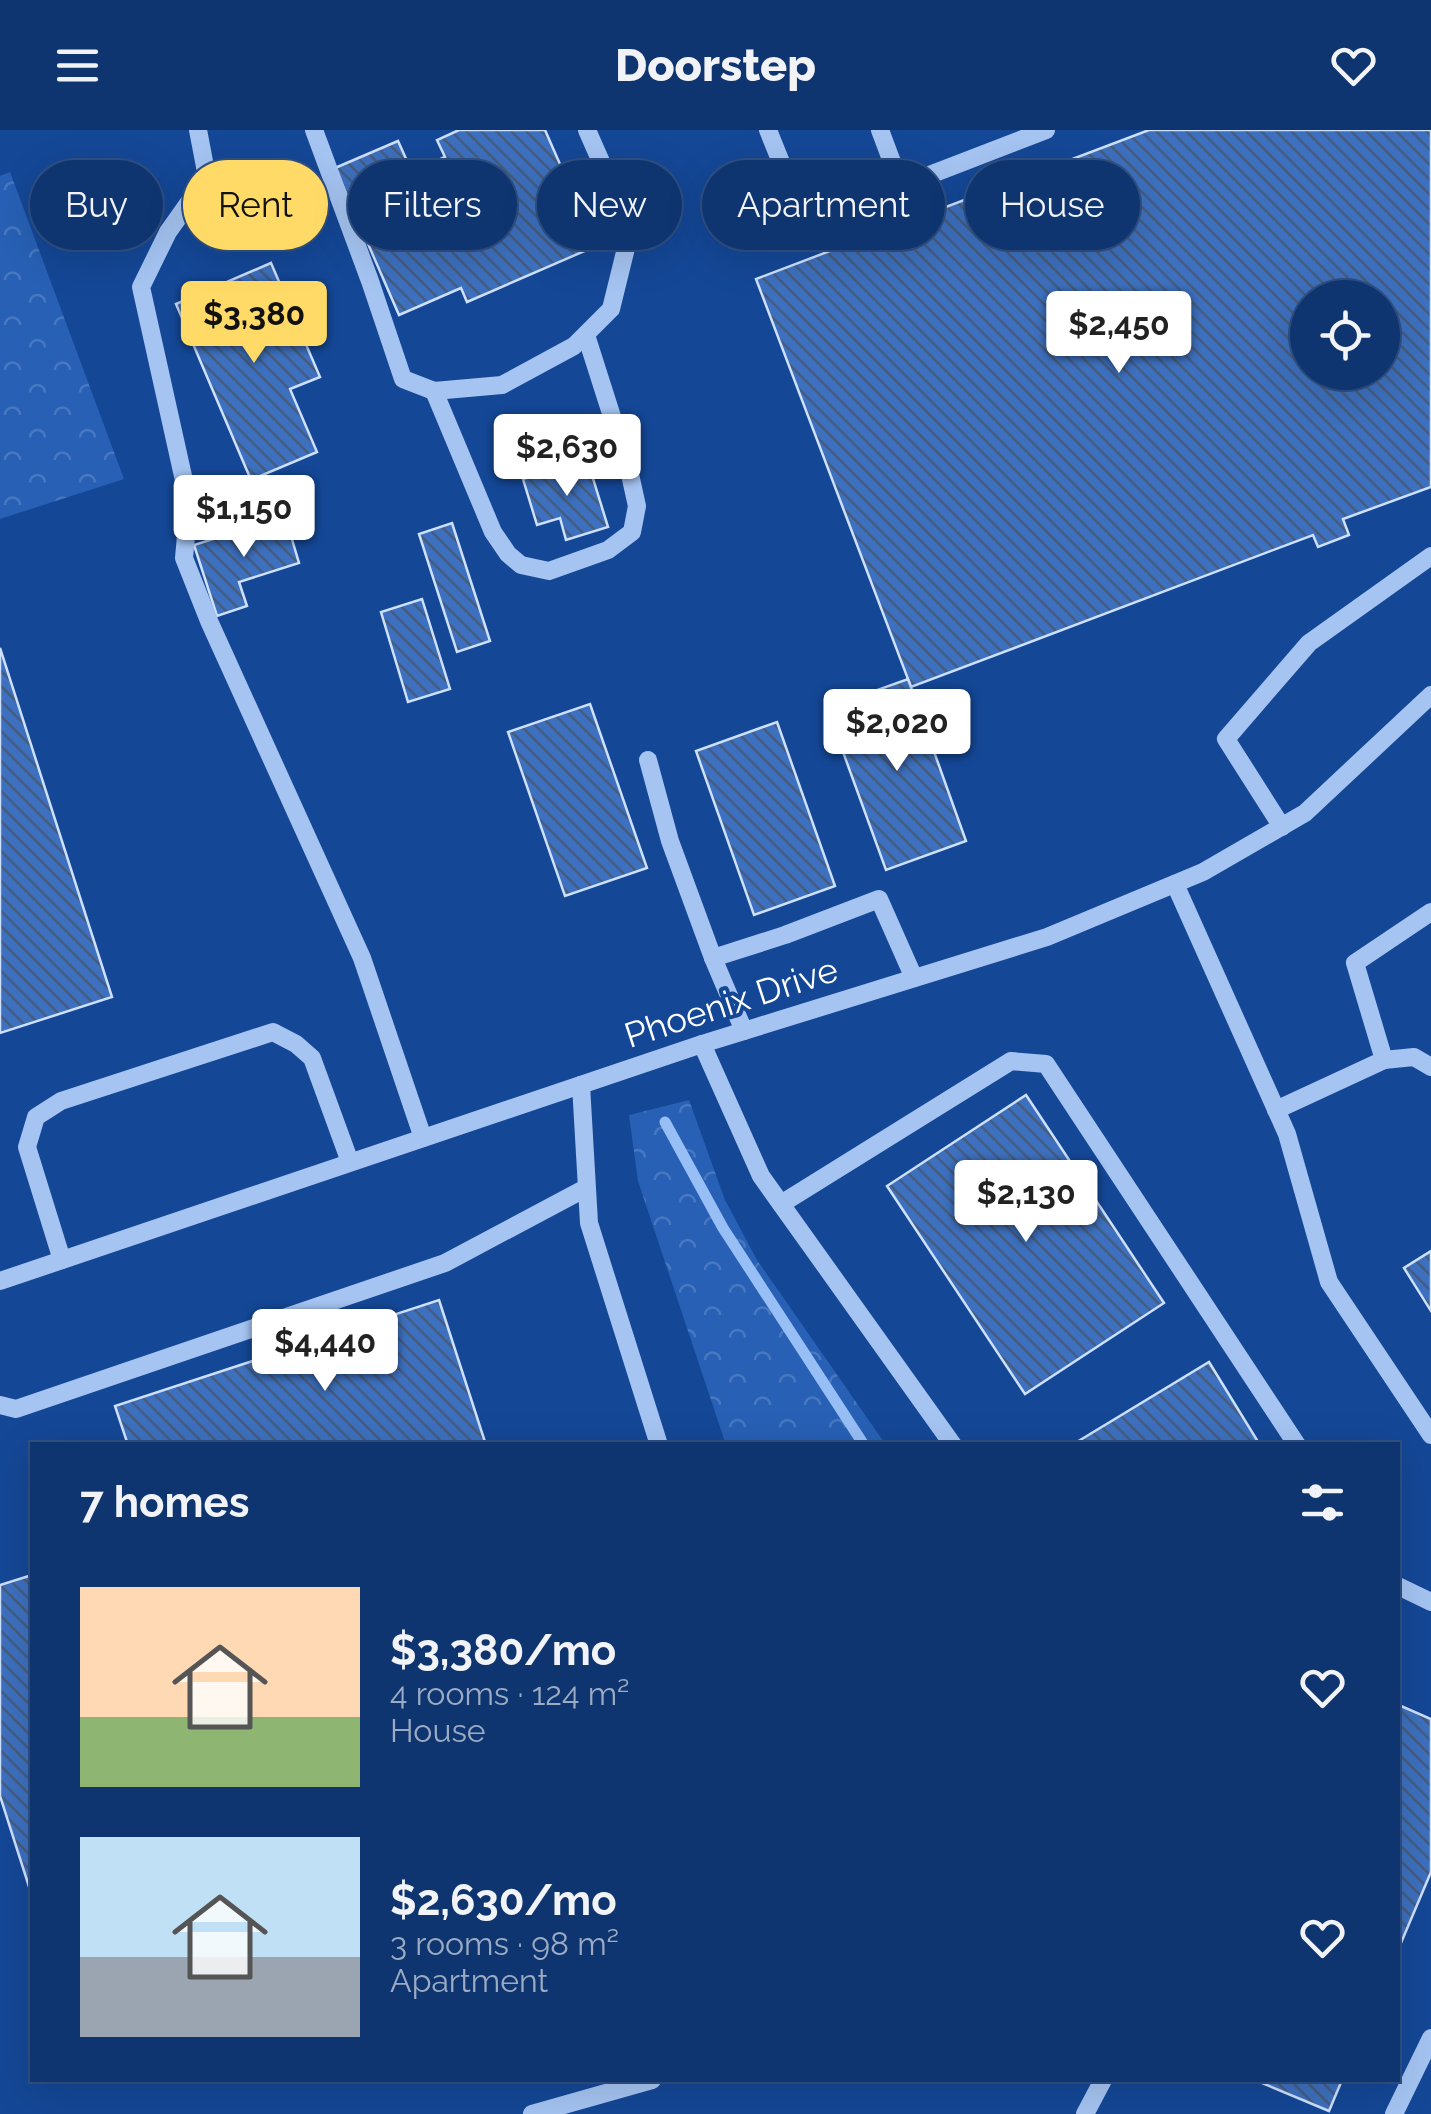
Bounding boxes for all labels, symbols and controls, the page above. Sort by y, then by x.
icon: menu [50,38,105,93]
icon: heart [1326,38,1381,93]
text: Doorstep [615,39,816,92]
chip: Buy [30,160,163,250]
chip: Rent [183,160,328,250]
chip: Filters [348,160,517,250]
chip: New [537,160,682,250]
chip: Apartment [702,160,945,250]
chip: House [965,160,1140,250]
map controls [1290,280,1400,390]
button: locate [1290,280,1400,390]
pin: $3,380 [173,281,335,366]
pin: $2,450 [1038,291,1200,376]
text: $3,380 [203,295,305,332]
text: $2,450 [1068,305,1170,342]
pin: $2,630 [486,414,648,499]
text: $2,630 [516,428,618,465]
pin: $1,150 [163,475,325,560]
text: $1,150 [196,489,292,526]
pin: $2,020 [816,689,978,774]
text: $2,020 [845,703,949,740]
street label: Phoenix Drive [619,948,843,1056]
pin: $2,130 [945,1160,1107,1245]
text: $2,130 [976,1174,1076,1211]
pin: $4,440 [244,1309,406,1394]
text: $4,440 [274,1323,376,1360]
icon: filters [1295,1475,1350,1530]
text: 7 homes [80,1478,249,1527]
text: $3,380/mo [390,1626,616,1675]
icon: home [160,1627,280,1747]
icon: heart [1295,1660,1350,1715]
text: 4 rooms · 124 m² [390,1675,630,1712]
text: House [390,1712,486,1749]
text: $2,630/mo [390,1876,617,1925]
icon: home [160,1877,280,1997]
icon: heart [1295,1910,1350,1965]
text: 3 rooms · 98 m² [390,1925,619,1962]
text: Apartment [390,1962,548,1999]

